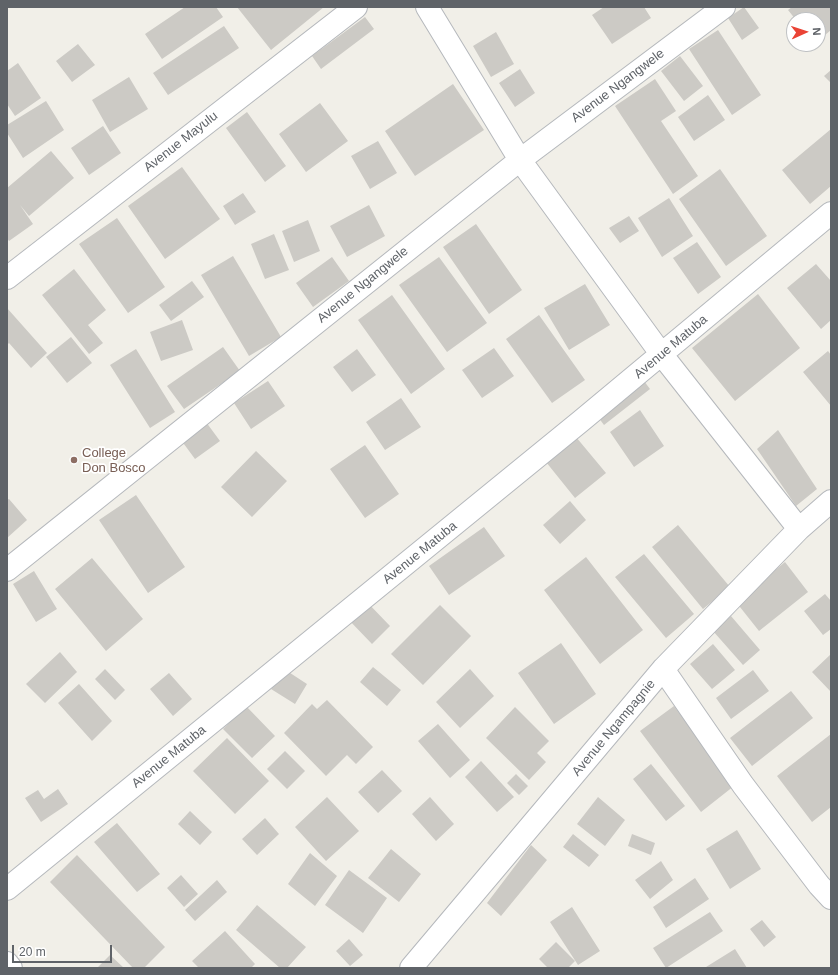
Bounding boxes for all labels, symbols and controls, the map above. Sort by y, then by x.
north arrow [786,12,826,52]
text: N [811,27,823,36]
street label: Avenue Ngangwele [568,46,668,126]
street label: Avenue Mayulu [141,108,221,176]
street label: Avenue Ngangwele [314,244,412,326]
street label: Avenue Matuba [631,312,711,382]
place label: College Don Bosco [82,445,146,476]
marker: College Don Bosco [69,455,79,465]
street label: Avenue Matuba [380,518,460,588]
street label: Avenue Ngampagnie [569,677,659,779]
street label: Avenue Matuba [129,722,209,792]
scale bar [14,937,114,963]
text: 20 m [19,945,46,959]

